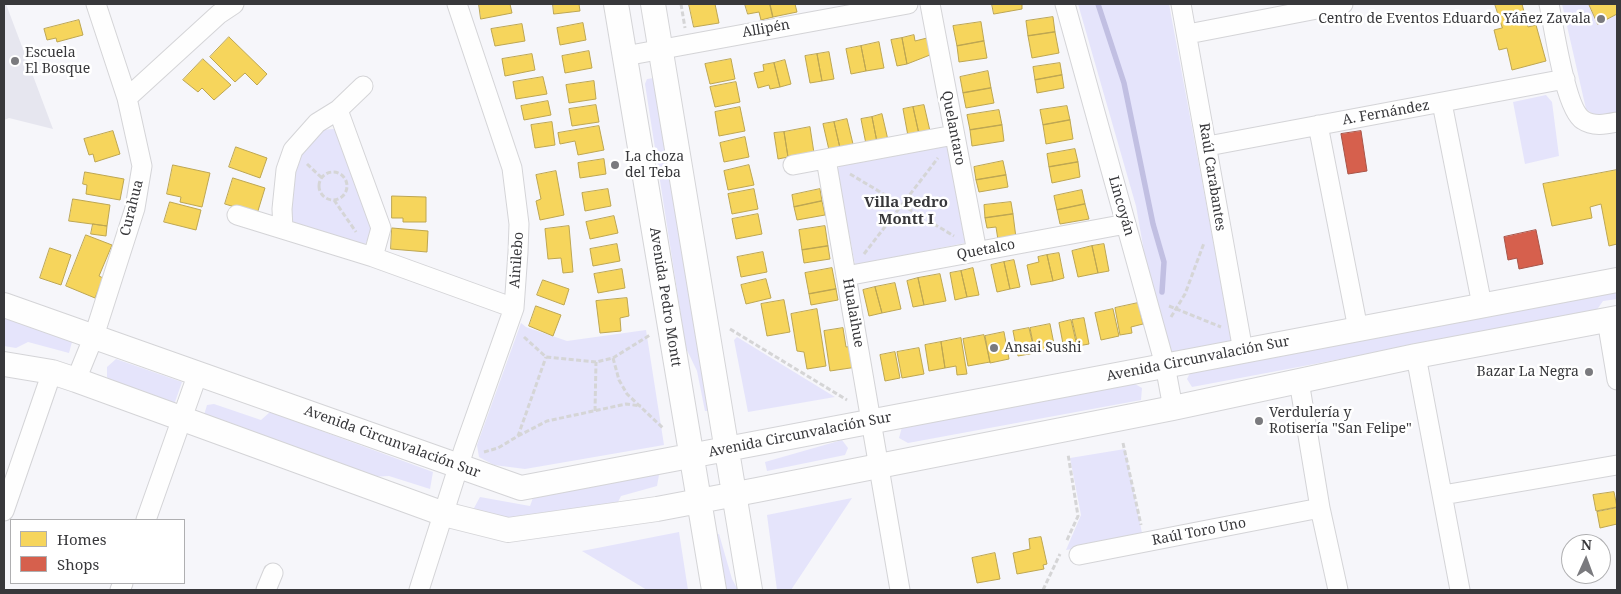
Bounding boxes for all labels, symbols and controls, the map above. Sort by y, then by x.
place label: Centro de Eventos Eduardo Yáñez Zavala [1318,11,1591,27]
marker: Centro de Eventos Eduardo Yáñez Zavala [1595,13,1607,25]
street label: Allipén [741,17,791,41]
place label: Escuela El Bosque [25,45,90,78]
marker: Escuela El Bosque [9,55,21,67]
street label: Quelantaro [938,89,968,167]
street label: A. Fernández [1341,97,1431,129]
street label: Raúl Carabantes [1195,122,1229,232]
place label: La choza del Teba [625,149,684,182]
marker: La choza del Teba [609,159,621,171]
street label: Lincoyán [1104,174,1138,238]
street label: Curahua [117,178,147,238]
district label: Villa Pedro Montt I [864,194,948,229]
street label: Avenida Pedro Montt [646,226,684,368]
street label: Ainilebo [507,231,527,289]
street label: Quetalco [955,236,1017,264]
street label: Hualaihue [839,277,867,349]
street label: Avenida Circunvalación Sur [1105,333,1291,385]
place label: Ansai Sushi [1004,340,1081,356]
marker: Ansai Sushi [988,342,1000,354]
place label: Bazar La Negra [1477,364,1579,380]
marker: Bazar La Negra [1583,366,1595,378]
street label: Avenida Circunvalación Sur [302,402,482,482]
place label: Verdulería y Rotisería "San Felipe" [1269,405,1412,438]
street label: Avenida Circunvalación Sur [707,409,893,461]
marker: Verdulería y Rotisería "San Felipe" [1253,415,1265,427]
street label: Raúl Toro Uno [1151,515,1247,549]
legend [10,519,185,584]
text: Homes [57,529,107,549]
north arrow [1561,534,1611,584]
text: N [1581,535,1592,554]
text: Shops [57,554,99,574]

